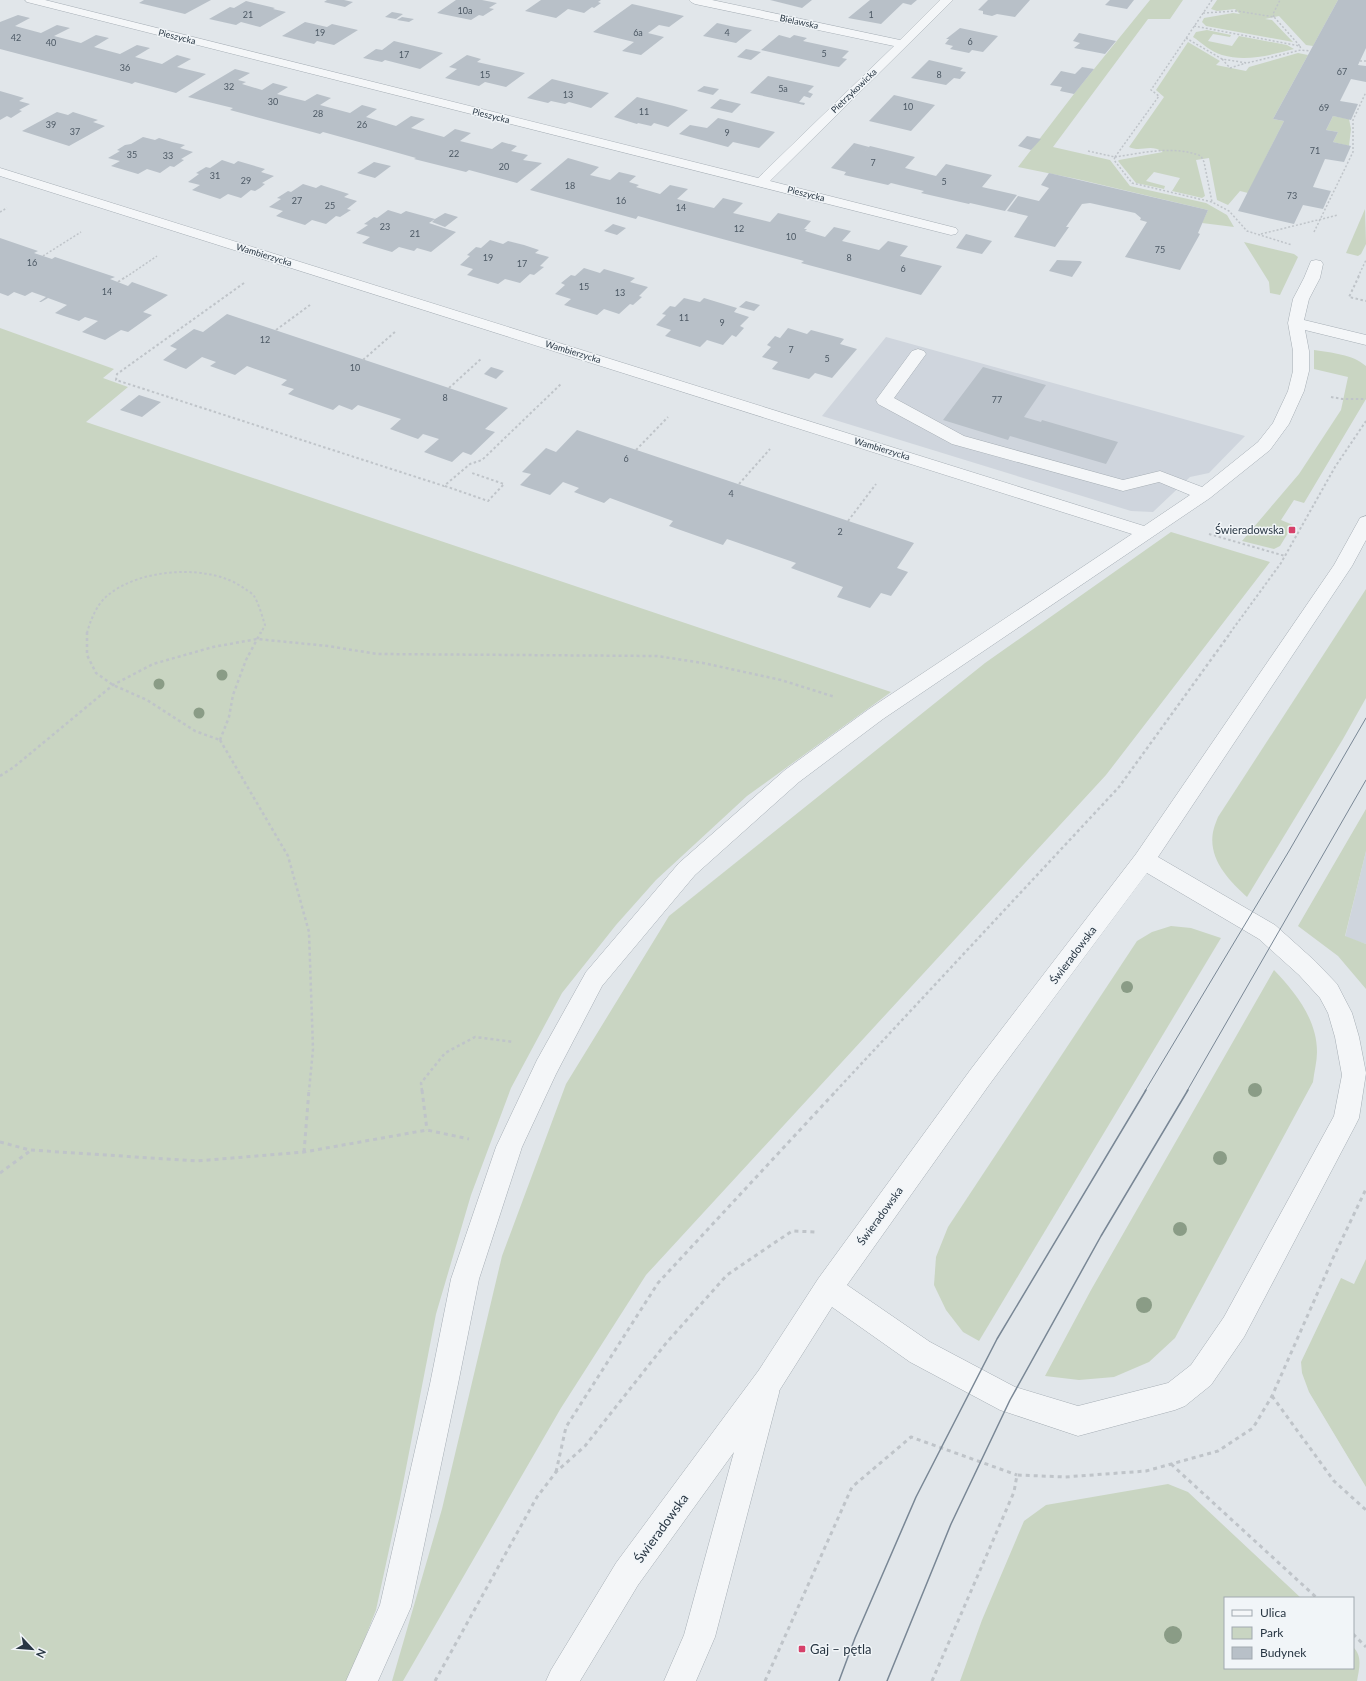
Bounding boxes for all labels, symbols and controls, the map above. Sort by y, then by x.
house number: 10a [458,5,472,16]
house number: 21 [243,9,253,20]
house number: 1 [868,9,874,20]
street label: Bielawska [779,12,819,31]
street label: Pieszycka [157,27,197,46]
house number: 19 [315,27,325,38]
house number: 6a [633,27,643,38]
house number: 4 [724,27,730,38]
house number: 42 [11,32,21,43]
house number: 6 [967,36,973,47]
house number: 40 [46,37,56,48]
house number: 5 [821,48,827,59]
house number: 17 [399,49,409,60]
house number: 36 [120,62,130,73]
street label: Pietrzykowicka [828,66,879,115]
house number: 67 [1337,66,1347,77]
house number: 15 [480,69,490,80]
house number: 8 [936,69,942,80]
house number: 32 [224,81,234,92]
house number: 5a [778,83,788,94]
house number: 13 [563,89,573,100]
house number: 30 [268,96,278,107]
house number: 10 [903,101,913,112]
house number: 69 [1319,102,1329,113]
street label: Pieszycka [471,106,511,125]
house number: 11 [639,106,649,117]
house number: 28 [313,108,323,119]
house number: 39 [46,119,56,130]
house number: 26 [357,119,367,130]
house number: 37 [70,126,80,137]
house number: 9 [724,127,730,138]
house number: 71 [1310,145,1320,156]
house number: 22 [449,148,459,159]
house number: 35 [127,149,137,160]
house number: 33 [163,150,173,161]
house number: 7 [870,157,876,168]
house number: 20 [499,161,509,172]
house number: 31 [210,170,220,181]
house number: 29 [241,175,251,186]
house number: 5 [941,176,947,187]
house number: 18 [565,180,575,191]
street label: Pieszycka [786,184,826,203]
house number: 73 [1287,190,1297,201]
house number: 27 [292,195,302,206]
house number: 16 [616,195,626,206]
house number: 25 [325,200,335,211]
house number: 14 [676,202,686,213]
house number: 23 [380,221,390,232]
house number: 12 [734,223,744,234]
house number: 21 [410,228,420,239]
house number: 10 [786,231,796,242]
street label: Wambierzycka [235,241,293,268]
house number: 75 [1155,244,1165,255]
house number: 19 [483,252,493,263]
house number: 8 [846,252,852,263]
house number: 16 [27,257,37,268]
house number: 17 [517,258,527,269]
house number: 6 [900,263,906,274]
house number: 15 [579,281,589,292]
house number: 14 [102,286,112,297]
house number: 13 [615,287,625,298]
house number: 11 [679,312,689,323]
house number: 9 [719,317,725,328]
house number: 12 [260,334,270,345]
street label: Wambierzycka [544,338,602,365]
house number: 7 [788,344,794,355]
house number: 5 [824,353,830,364]
house number: 10 [350,362,360,373]
house number: 8 [442,392,448,403]
house number: 77 [992,394,1002,405]
street label: Wambierzycka [853,435,911,462]
house number: 6 [623,453,629,464]
house number: 4 [728,488,734,499]
place label: Świeradowska [1215,523,1284,536]
marker: Świeradowska [1287,525,1297,535]
house number: 2 [837,526,843,537]
street label: Świeradowska [1047,923,1099,986]
street label: Świeradowska [854,1184,905,1247]
street label: Świeradowska [631,1490,691,1566]
legend [1224,1597,1354,1669]
text: Ulica [1260,1605,1286,1620]
text: Park [1260,1625,1284,1640]
north arrow [12,1629,52,1669]
place label: Gaj – pętla [810,1641,872,1657]
marker: Gaj – pętla [797,1644,807,1654]
text: Budynek [1260,1645,1307,1660]
text: N [34,1647,49,1660]

